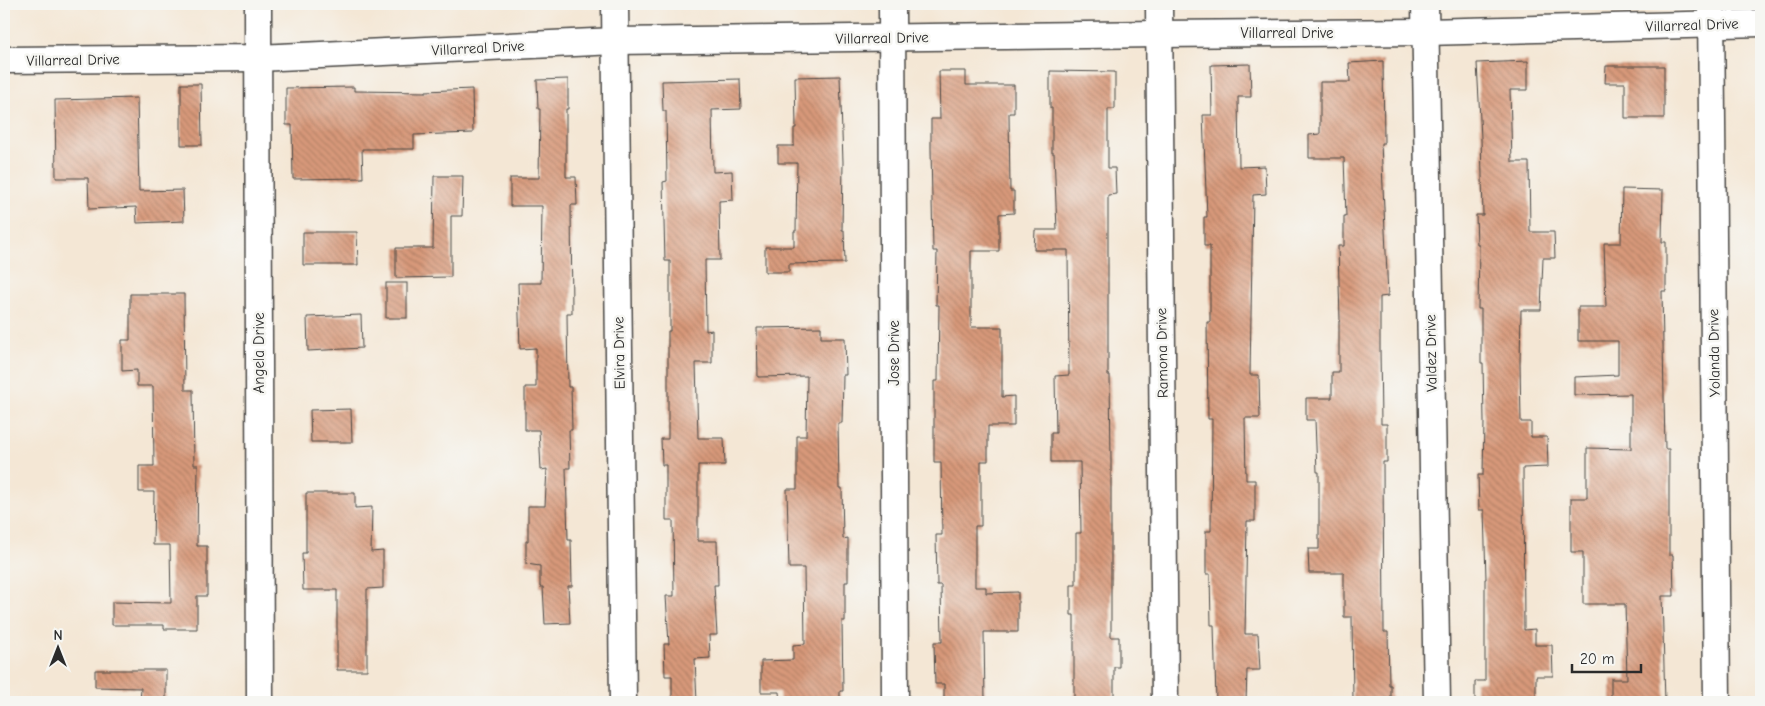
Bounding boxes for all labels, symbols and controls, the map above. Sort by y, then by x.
street label: Villarreal Drive [1645,14,1739,36]
street label: Villarreal Drive [1240,24,1334,42]
street label: Villarreal Drive [835,28,929,48]
street label: Villarreal Drive [431,37,525,59]
street label: Villarreal Drive [26,50,120,70]
street label: Ramona Drive [1152,307,1172,398]
street label: Yolanda Drive [1704,308,1724,397]
street label: Angela Drive [250,312,268,393]
street label: Valdez Drive [1421,314,1441,392]
street label: Elvira Drive [609,316,629,390]
street label: Jose Drive [885,320,903,386]
north arrow [32,624,82,674]
text: N [53,627,63,644]
scale bar [1572,641,1641,673]
text: 20 m [1580,650,1614,668]

